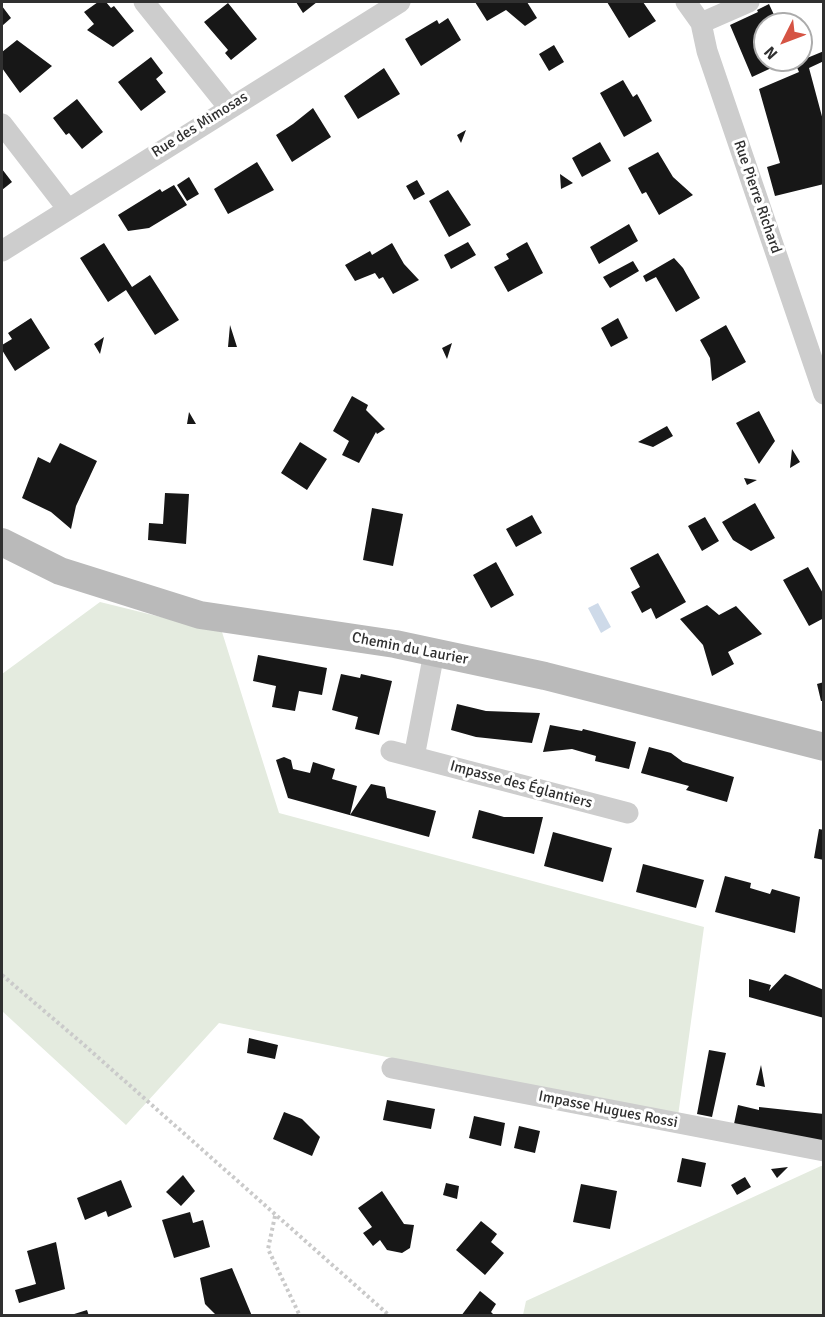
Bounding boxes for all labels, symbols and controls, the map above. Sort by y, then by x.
north arrow [753,12,813,72]
text: N [760,42,782,64]
street label: Rue des Mimosas [149,88,251,162]
street label: Rue Pierre Richard [729,138,785,256]
street label: Chemin du Laurier [350,629,470,669]
street label: Impasse des Églantiers [448,757,594,813]
street label: Impasse Hugues Rossi [537,1088,679,1132]

